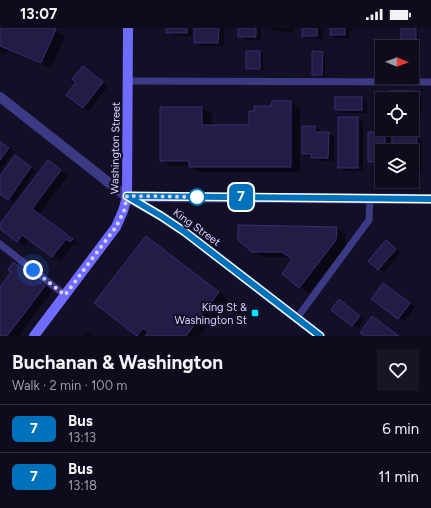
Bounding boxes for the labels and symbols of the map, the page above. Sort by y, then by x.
north arrow [375,40,419,84]
street label: Washington Street [108,102,123,194]
line badge: 7 [228,184,254,210]
unlabelled marker [188,188,206,206]
street label: King Street [170,206,223,249]
your location [23,260,43,280]
place label: King St & Washington St [175,301,247,327]
marker: King St & Washington St [250,308,260,318]

